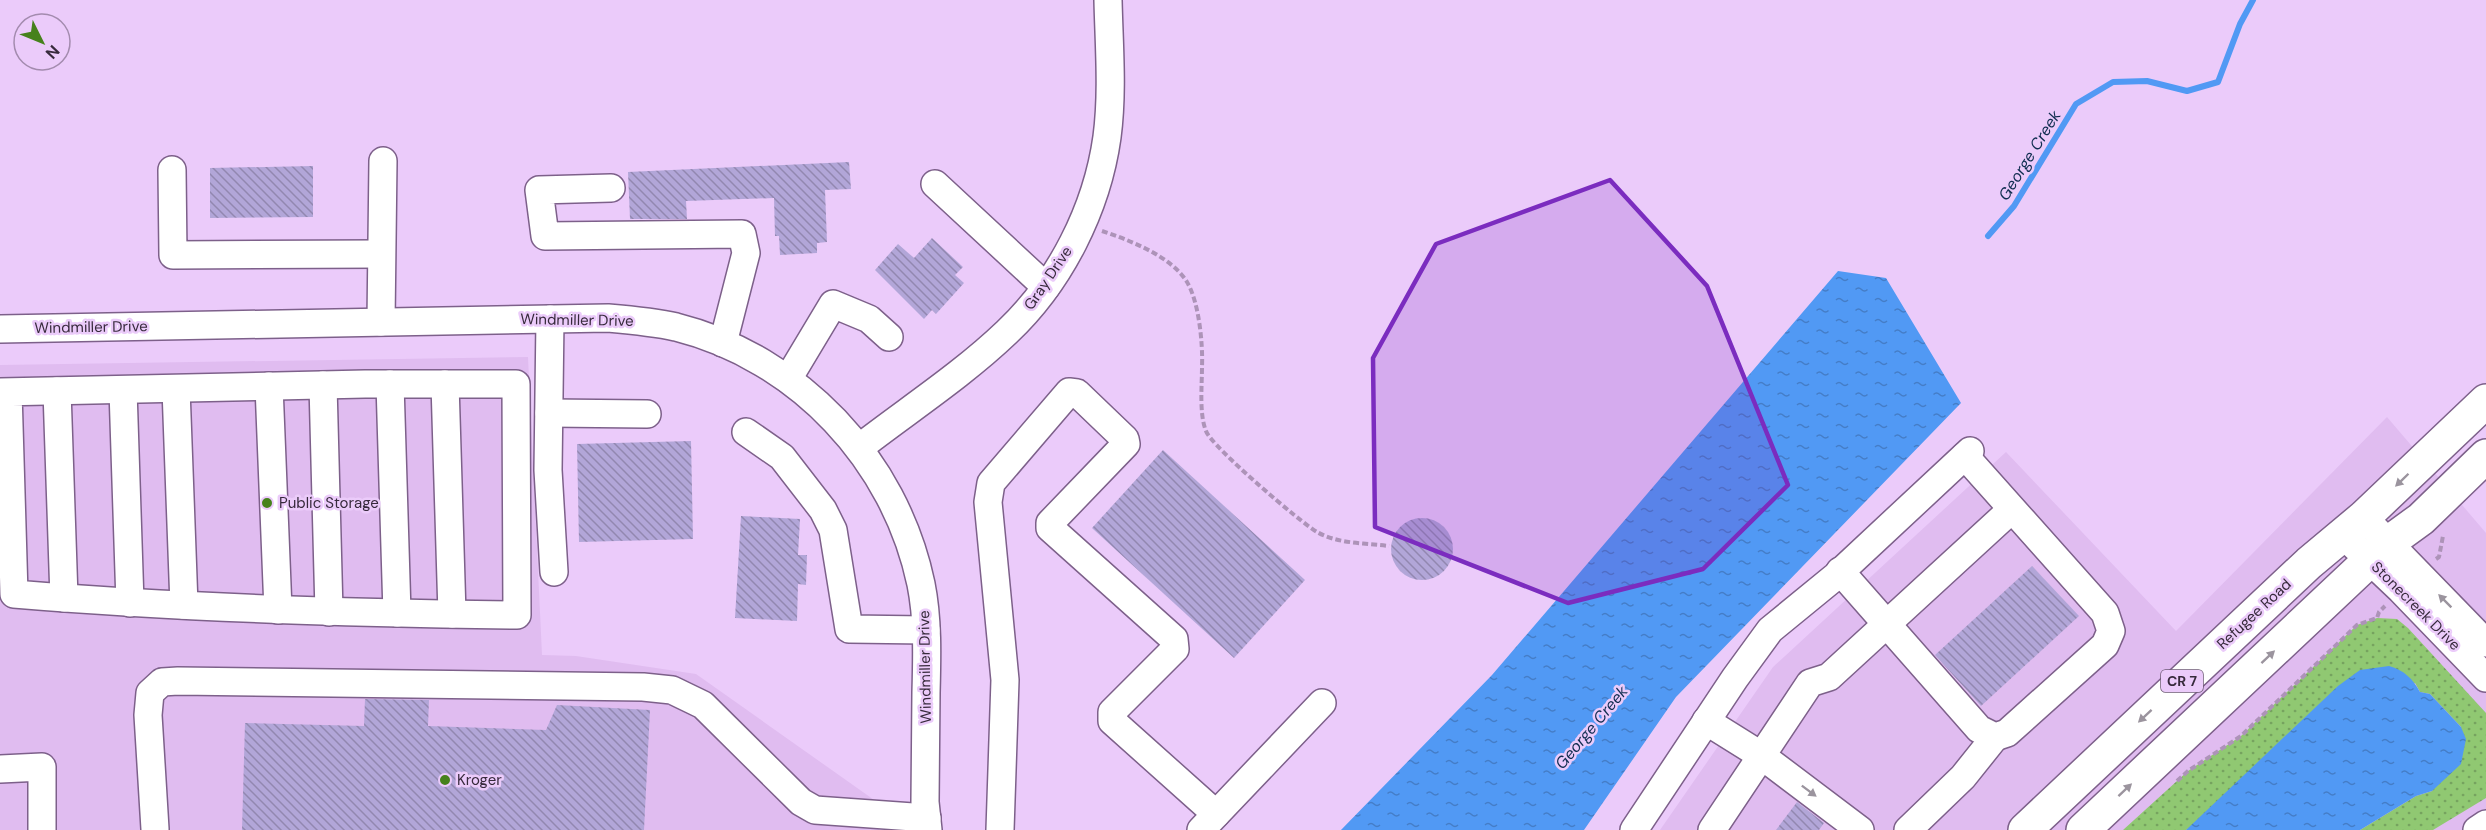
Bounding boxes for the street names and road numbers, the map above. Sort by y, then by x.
street label: Gray Drive [1019,242,1077,314]
street label: Windmiller Drive [520,309,634,331]
street label: Windmiller Drive [34,316,148,338]
street label: Stonecreek Drive [2367,557,2465,655]
street label: Refugee Road [2213,574,2295,654]
street label: Windmiller Drive [914,610,936,724]
road number: CR 7 [2161,670,2203,692]

